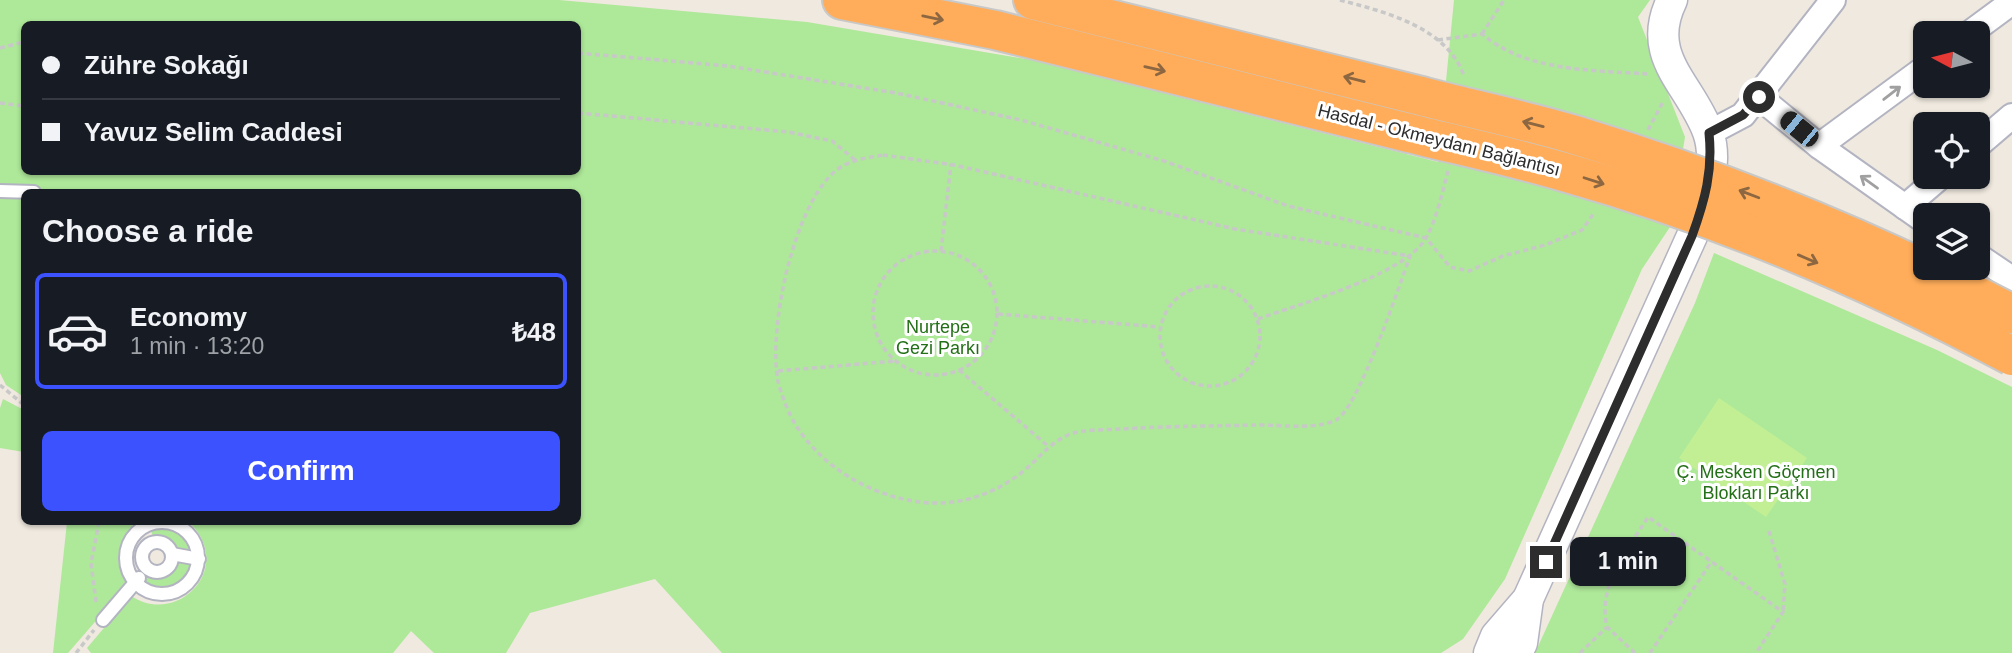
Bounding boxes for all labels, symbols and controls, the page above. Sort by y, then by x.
one-way arrow [921,11,944,25]
north arrow [1913,21,1990,98]
map controls [1913,21,1990,280]
text: Zühre Sokağı [84,50,249,80]
one-way arrow [1143,63,1166,76]
one-way arrow [1343,72,1366,85]
route start [1743,81,1775,113]
one-way arrow [1883,86,1901,101]
street label: Hasdal - Okmeydanı Bağlantısı [1316,100,1562,180]
car [1777,108,1822,150]
button: locate [1913,112,1990,189]
text: Yavuz Selim Caddesi [84,117,343,147]
one-way arrow [1522,117,1545,130]
one-way arrow [1583,175,1605,188]
one-way arrow [1860,175,1879,189]
one-way arrow [1739,187,1761,200]
button: layers [1913,203,1990,280]
text: Choose a ride [42,213,254,249]
one-way arrow [1796,253,1818,266]
icon: car [46,300,109,363]
text: Economy [130,302,247,332]
text: ₺48 [512,317,556,347]
park label: Nurtepe Gezi Parkı [896,317,980,358]
text: 1 min · 13:20 [130,333,264,359]
button: Confirm [42,431,560,511]
park label: Ç. Mesken Göçmen Blokları Parkı [1676,462,1836,503]
callout: 1 min [1570,538,1686,586]
route end [1530,546,1562,578]
text: 1 min [1598,548,1658,574]

